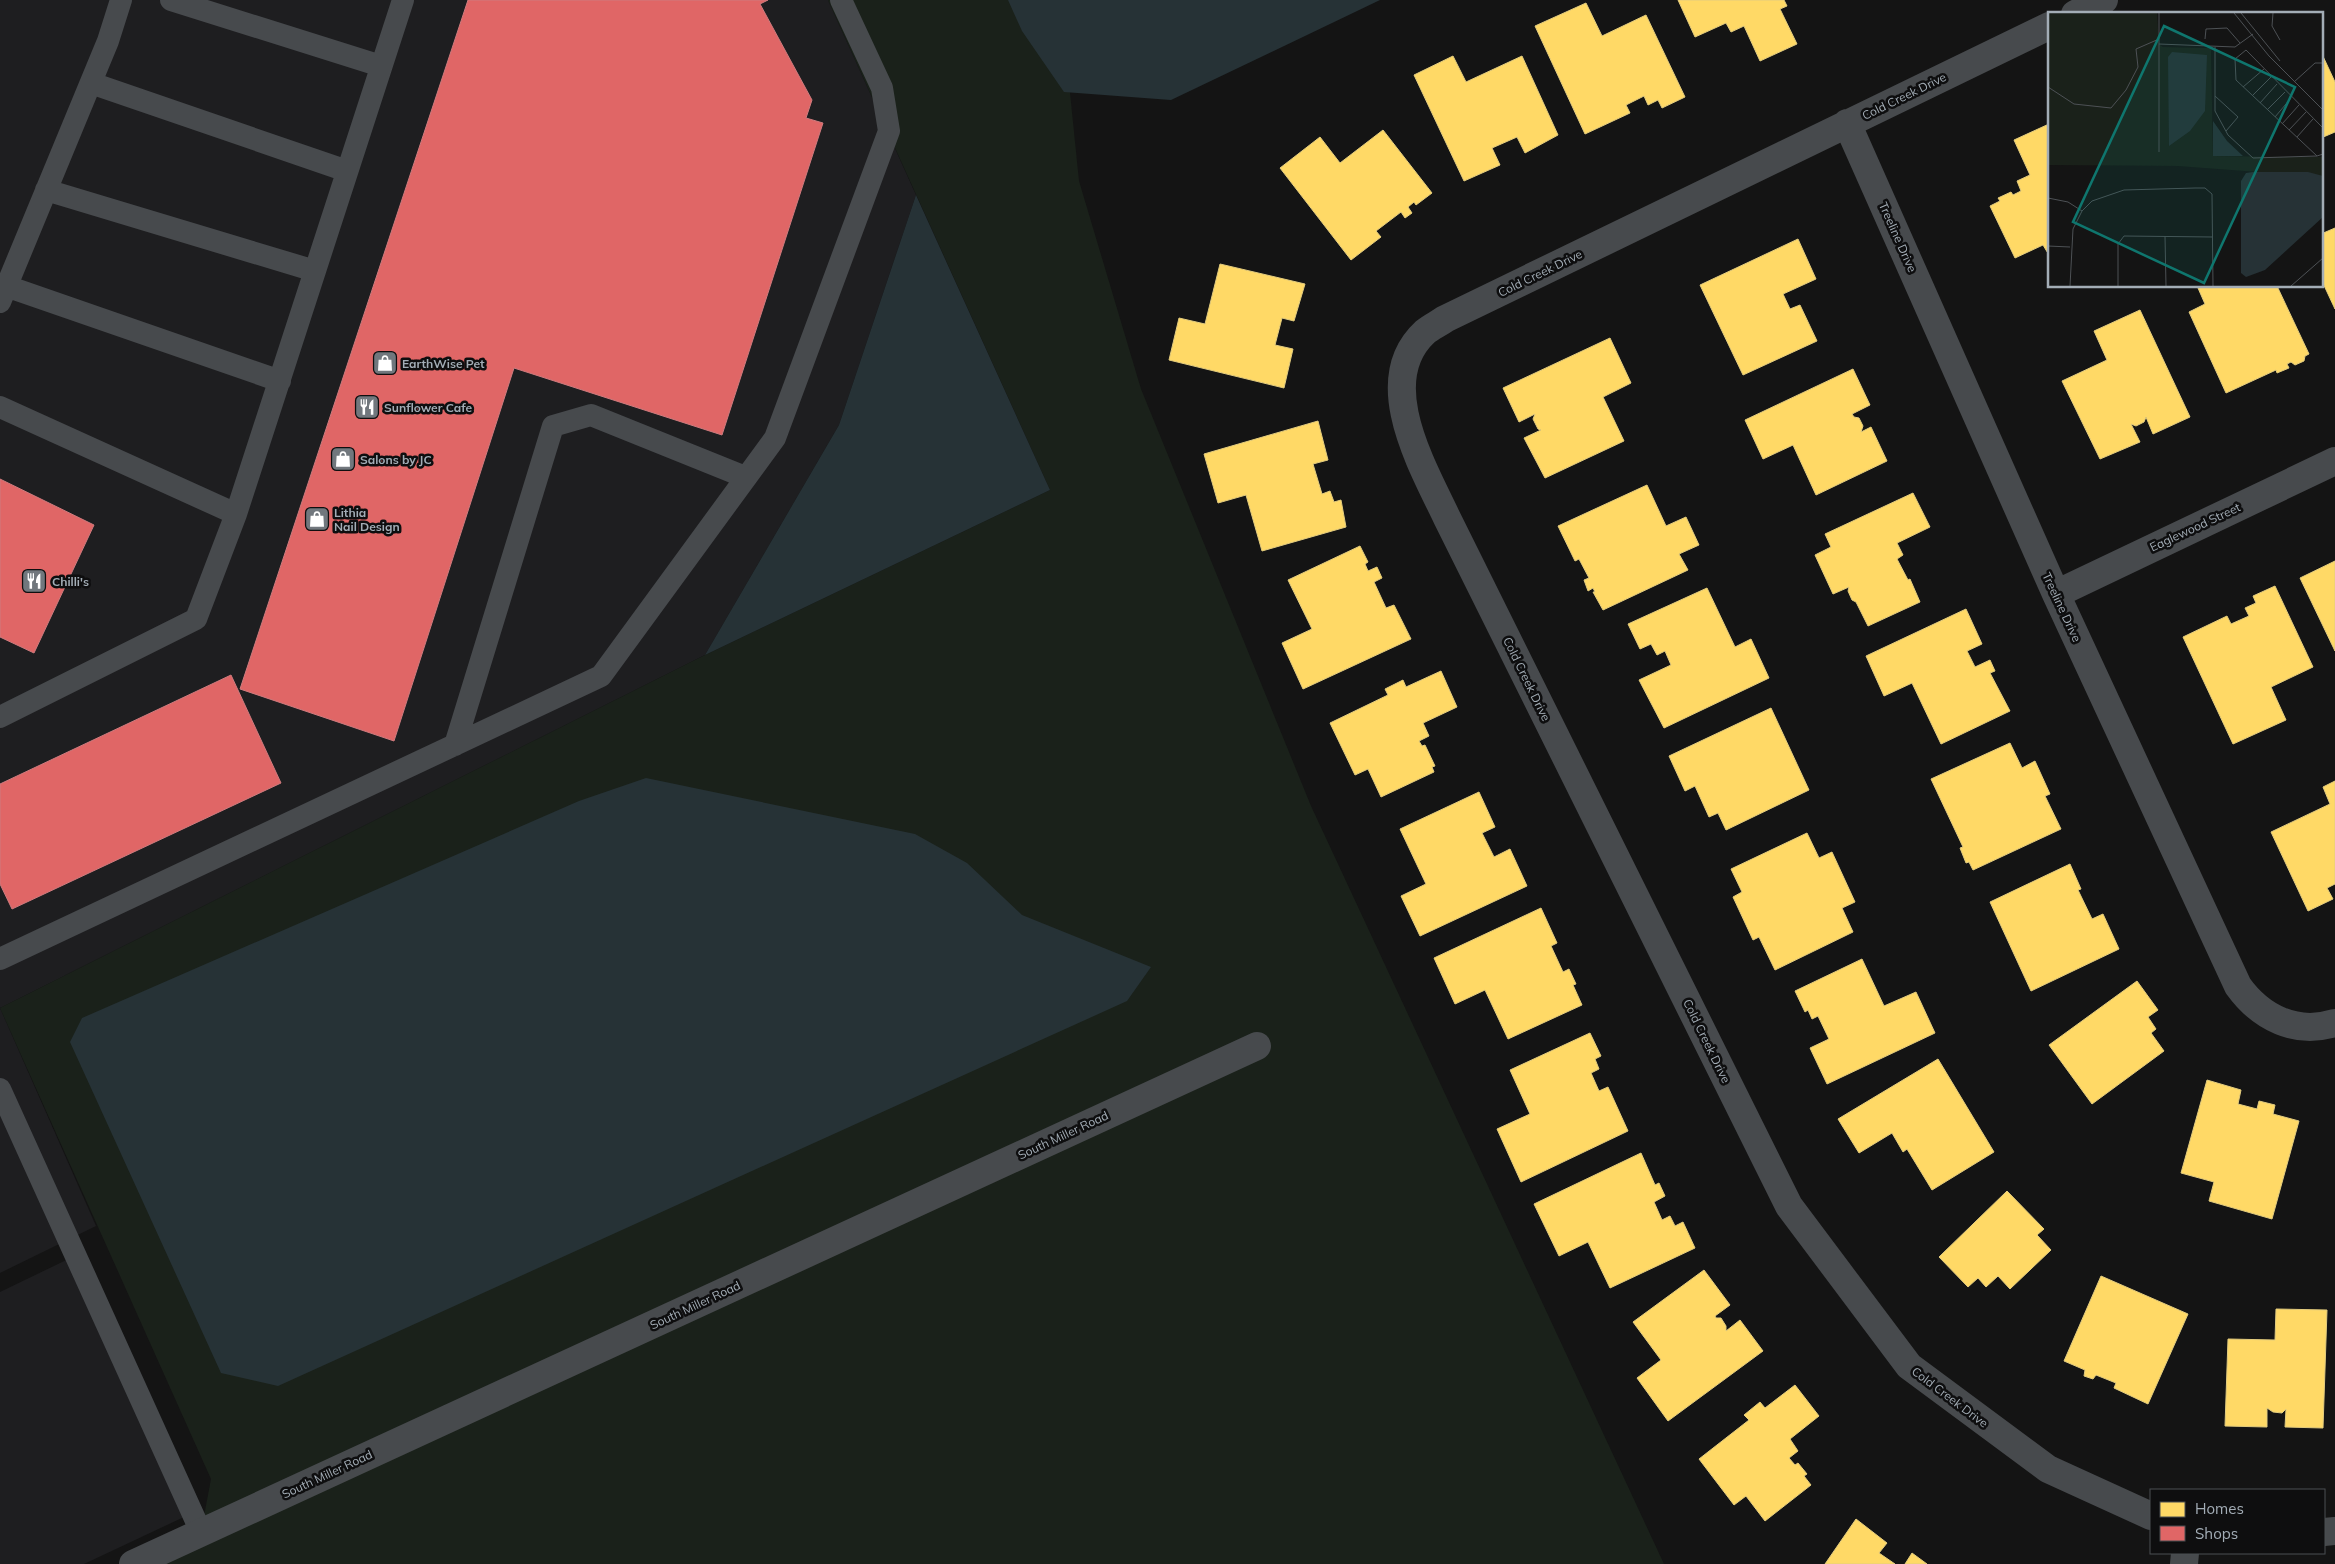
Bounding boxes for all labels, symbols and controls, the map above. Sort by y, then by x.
inset map [2048,12,2322,288]
street label: Cold Creek Drive [1860,69,1948,123]
street label: Treeline Drive [1876,200,1920,274]
street label: Cold Creek Drive [1496,246,1584,300]
shop icon: EarthWise Pet [372,350,398,376]
place label: EarthWise Pet [402,356,485,371]
restaurant icon: Sunflower Cafe [354,394,380,420]
place label: Sunflower Cafe [384,400,472,415]
shop icon: Salons by JC [330,446,356,472]
place label: Salons by JC [360,452,432,467]
street label: Eaglewood Street [2147,499,2243,555]
place label: Lithia Nail Design [334,505,400,534]
shop icon: Lithia Nail Design [304,506,330,532]
restaurant icon: Chilli's [21,568,47,594]
street label: Treeline Drive [2039,570,2085,644]
place label: Chilli's [52,574,89,589]
street label: Cold Creek Drive [1500,635,1554,723]
street label: Cold Creek Drive [1680,997,1734,1085]
street label: South Miller Road [1015,1108,1111,1162]
street label: South Miller Road [647,1278,743,1332]
street label: Cold Creek Drive [1909,1363,1991,1431]
street label: South Miller Road [279,1447,375,1501]
legend [2150,1489,2325,1554]
text: Homes [2195,1499,2244,1518]
text: Shops [2195,1524,2238,1543]

